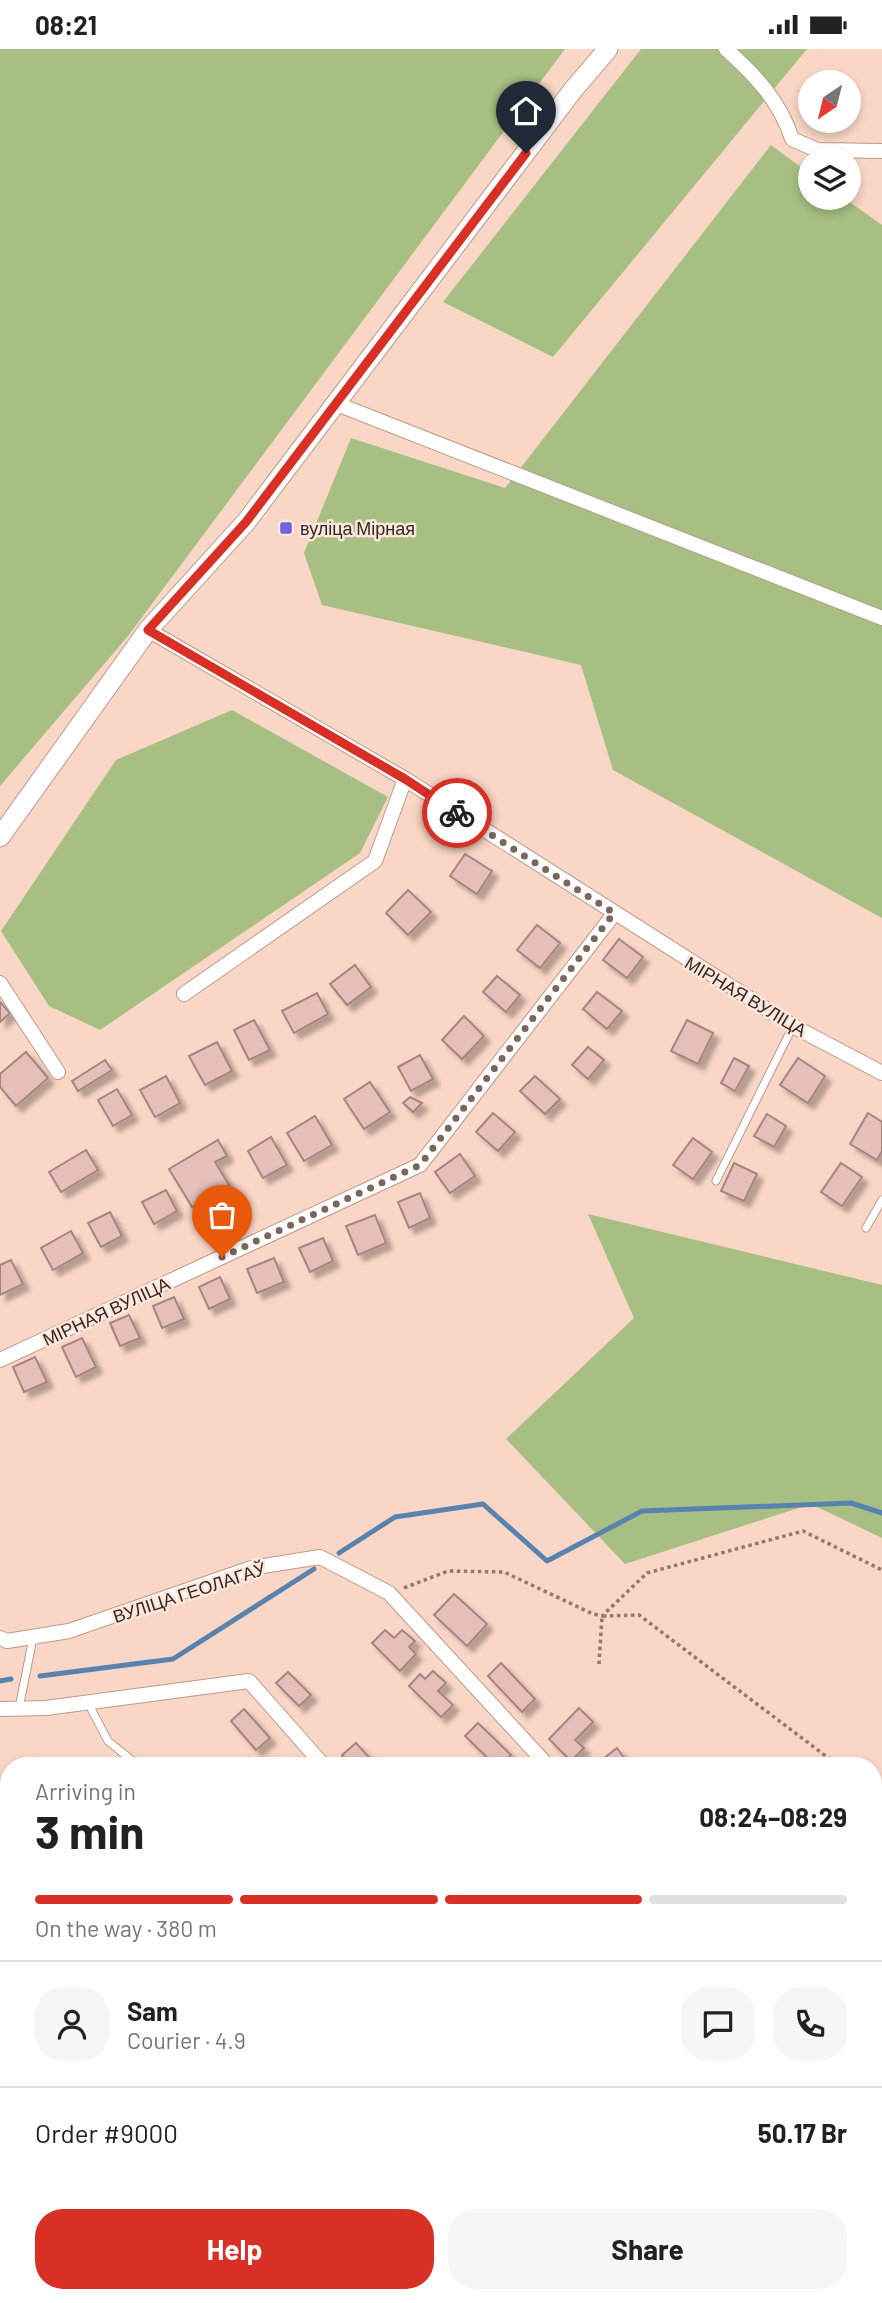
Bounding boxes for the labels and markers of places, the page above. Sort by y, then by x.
pin [496,81,556,153]
place label: вуліца Мірная [300,517,415,539]
marker: вуліца Мірная [278,520,294,536]
pin [192,1185,252,1257]

